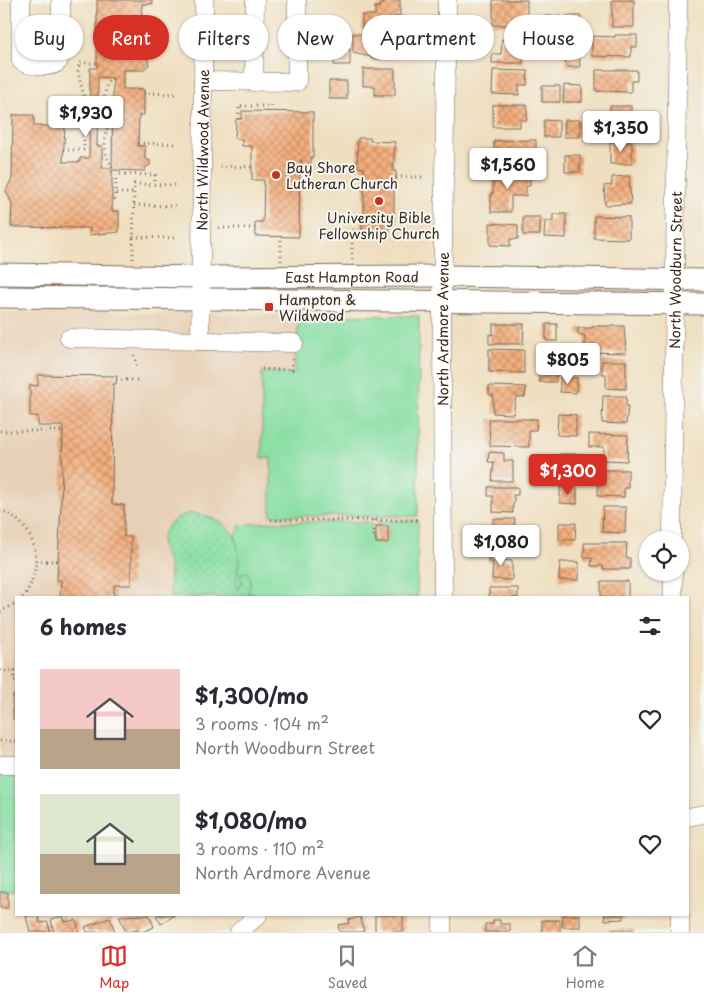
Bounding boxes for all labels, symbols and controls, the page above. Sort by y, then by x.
chip: Buy [15,15,83,60]
chip: Rent [93,15,169,60]
chip: Filters [179,15,268,60]
chip: New [278,15,352,60]
chip: Apartment [362,15,494,60]
chip: House [504,15,593,60]
street label: North Wildwood Avenue [191,69,214,231]
pin: $1,930 [45,96,127,138]
text: $1,930 [59,100,113,124]
pin: $1,350 [580,110,662,153]
text: $1,350 [594,115,648,139]
pin: $1,560 [467,148,549,190]
text: $1,560 [480,152,536,176]
place label: Bay Shore Lutheran Church [286,157,398,194]
marker: Bay Shore Lutheran Church [270,169,282,181]
street label: North Woodburn Street [664,191,686,349]
marker: University Bible Fellowship Church [373,195,385,207]
place label: University Bible Fellowship Church [318,207,440,244]
street label: North Ardmore Avenue [431,252,453,406]
street label: East Hampton Road [285,266,419,287]
place label: Hampton & Wildwood [279,289,356,326]
marker: Hampton & Wildwood [263,301,275,313]
pin: $805 [538,342,598,385]
text: $805 [547,347,589,371]
pin: $1,300 [527,454,609,496]
text: $1,300 [540,458,596,482]
pin: $1,080 [460,524,542,567]
text: $1,080 [473,529,529,553]
map controls [639,531,689,581]
button: locate [639,531,689,581]
text: 6 homes [40,610,126,642]
icon: filters [636,612,664,640]
text: $1,300/mo [195,679,308,711]
icon: home [80,689,140,749]
icon: heart [636,705,664,733]
text: 3 rooms · 104 m² [195,711,329,735]
text: North Woodburn Street [195,735,375,759]
text: $1,080/mo [195,804,307,836]
icon: home [80,814,140,874]
icon: heart [636,830,664,858]
text: 3 rooms · 110 m² [195,836,324,860]
text: North Ardmore Avenue [195,860,371,884]
tab: Map [99,942,129,993]
tab: Saved [328,942,367,993]
tab: Home [566,942,605,993]

